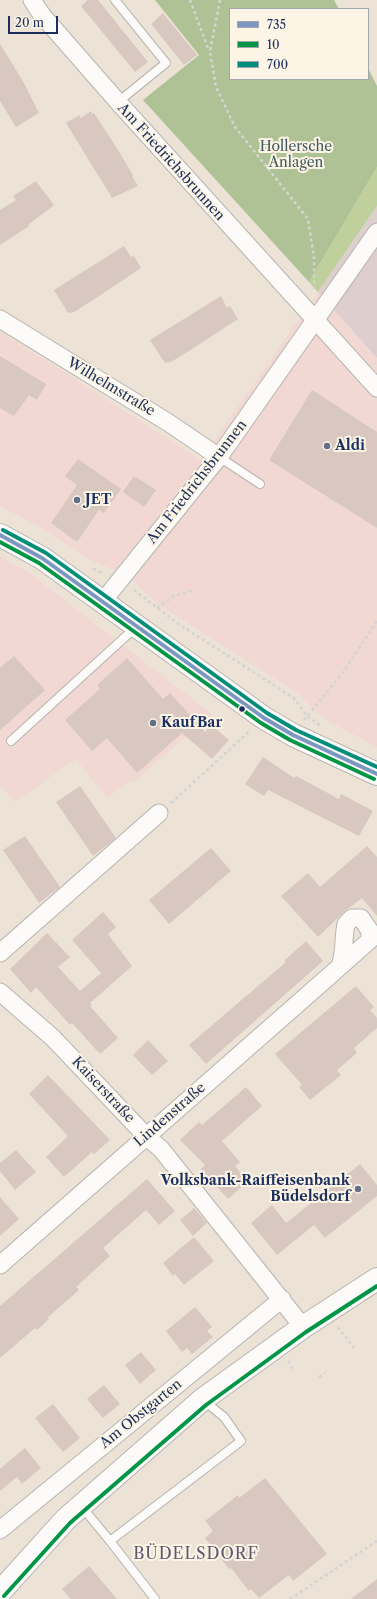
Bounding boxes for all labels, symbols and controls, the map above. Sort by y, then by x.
scale bar [10,8,60,34]
legend [229,8,369,80]
text: 20 m [15,15,44,30]
text: 735 [267,17,286,32]
text: 10 [267,37,280,52]
text: 700 [267,57,288,72]
street label: Am Friedrichsbrunnen [114,100,228,224]
park label: Hollersche Anlagen [260,139,332,172]
street label: Wilhelmstraße [64,354,158,420]
street label: Am Friedrichsbrunnen [144,417,250,547]
place label: Aldi [335,438,365,454]
marker: Aldi [322,441,332,451]
place label: JET [85,492,112,508]
marker: JET [72,495,82,505]
unlabelled marker [237,704,247,714]
place label: KaufBar [161,715,222,731]
marker: KaufBar [148,718,158,728]
street label: Kaiserstraße [68,1054,138,1126]
street label: Lindenstraße [131,1079,209,1151]
place label: Volksbank-Raiffeisenbank Büdelsdorf [161,1173,350,1206]
marker: Volksbank-Raiffeisenbank Büdelsdorf [353,1184,363,1194]
street label: Am Obstgarten [97,1376,185,1452]
district label: BÜDELSDORF [133,1544,259,1564]

